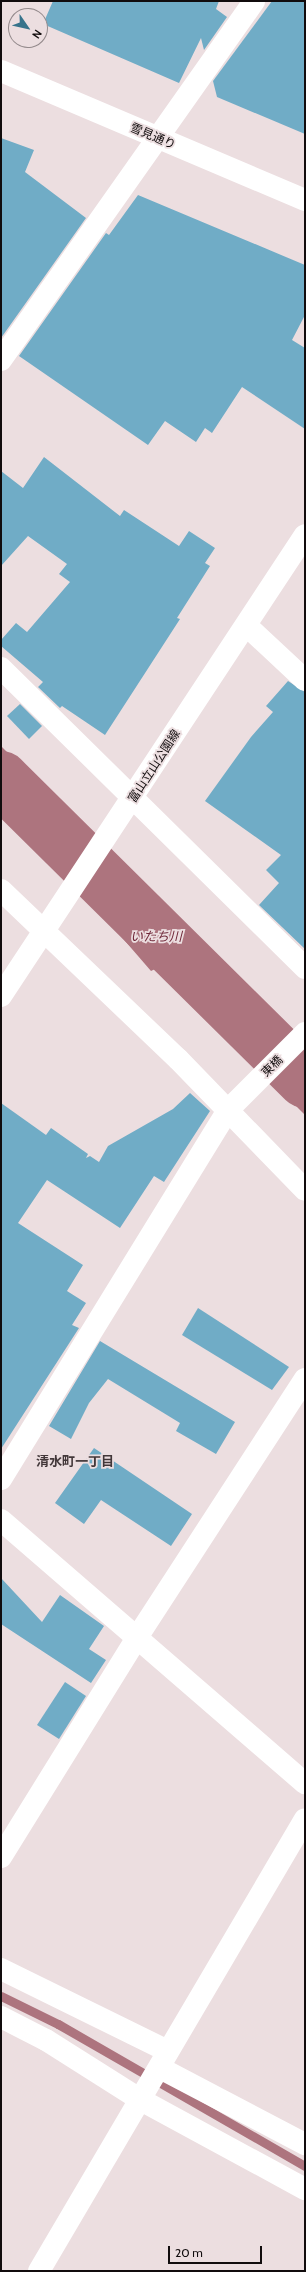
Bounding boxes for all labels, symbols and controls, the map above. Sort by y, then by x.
north arrow [8,8,48,48]
text: N [29,27,45,41]
street label: 雪見通り [128,120,178,152]
street label: 富山立山公園線 [125,727,183,805]
water label: いたち川 [130,928,182,944]
street label: 東橋 [258,1052,286,1080]
district label: 清水町一丁目 [36,1453,114,1469]
scale bar [170,2238,264,2264]
text: 20 m [175,2245,203,2260]

